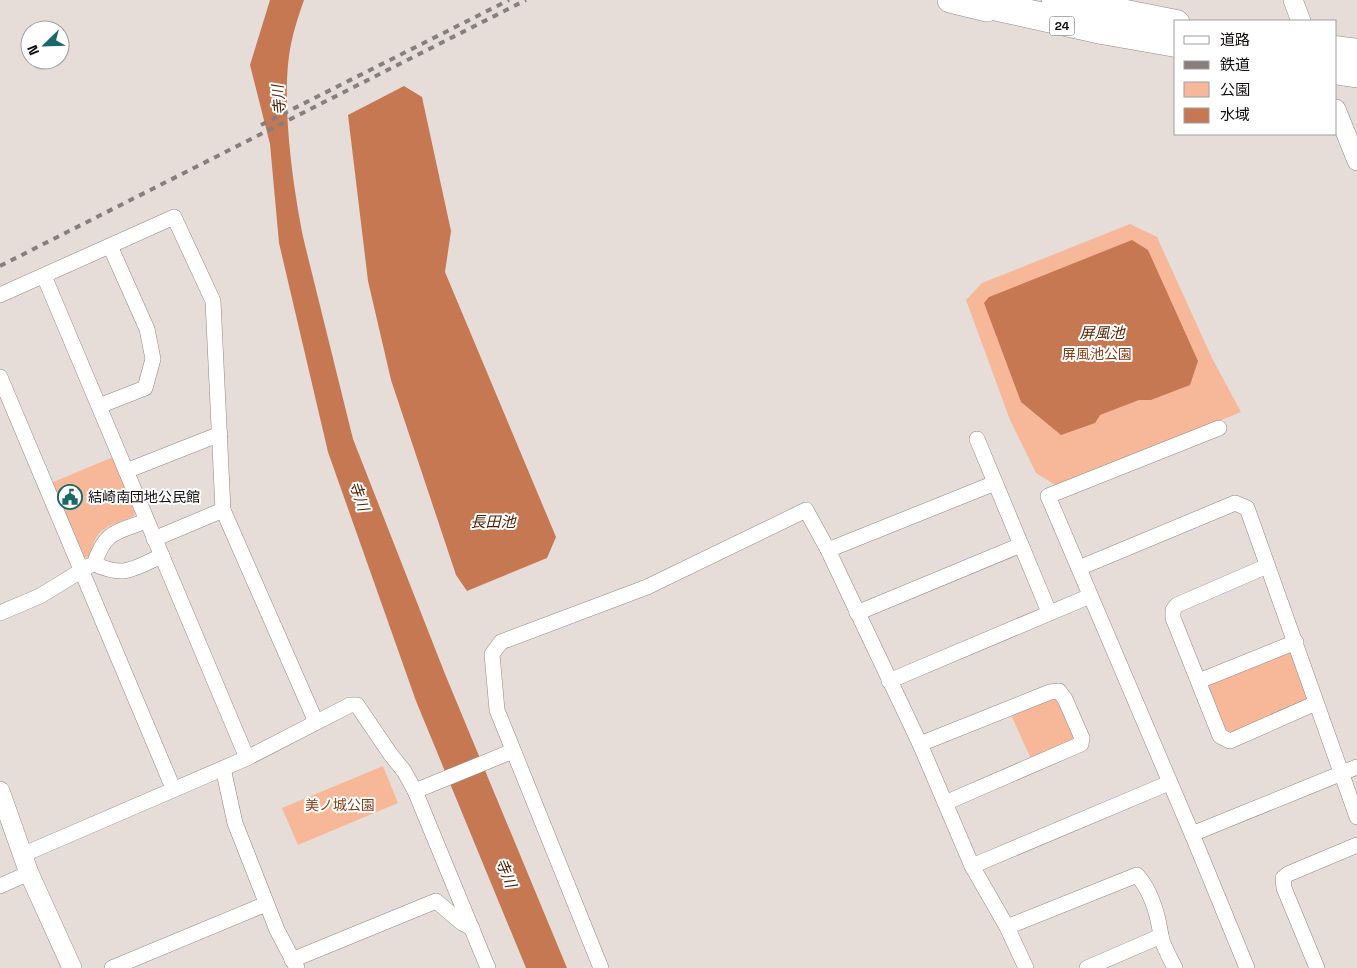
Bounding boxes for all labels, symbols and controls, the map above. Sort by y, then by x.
road number: 24 [1050,16,1074,36]
north arrow [20,20,70,70]
legend [1174,20,1337,135]
text: 道路 [1220,30,1250,49]
text: N [23,42,43,58]
text: 鉄道 [1220,55,1250,74]
text: 公園 [1220,80,1250,99]
water label: 寺川 [268,82,289,116]
text: 水域 [1220,105,1250,124]
water label: 屏風池 [1079,323,1126,342]
park label: 屏風池公園 [1062,345,1132,363]
water label: 寺川 [346,479,374,515]
public building icon: 結崎南団地公民館 [57,484,83,510]
place label: 結崎南団地公民館 [88,488,200,506]
water label: 長田池 [470,512,517,531]
park label: 美ノ城公園 [305,796,375,814]
water label: 寺川 [492,855,522,892]

